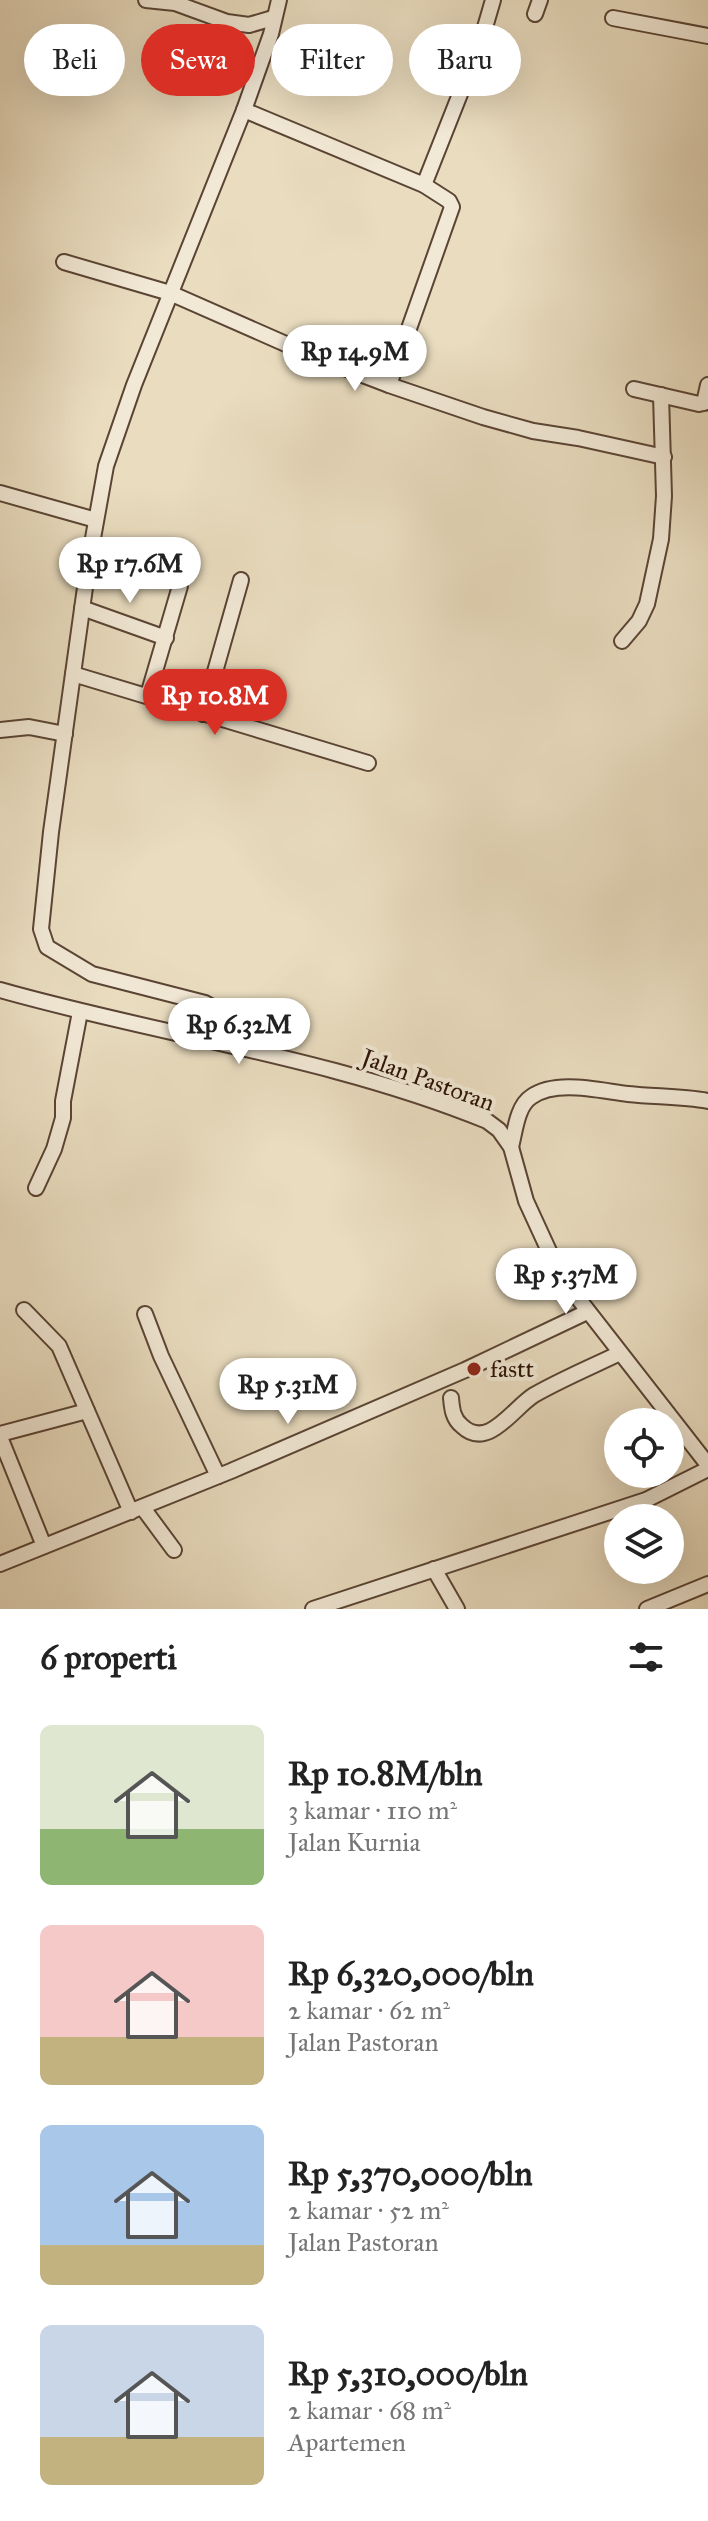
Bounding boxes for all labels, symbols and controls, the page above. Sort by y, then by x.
chip: Beli [24,24,125,96]
chip: Sewa [141,24,255,96]
chip: Filter [271,24,393,96]
chip: Baru [409,24,521,96]
pin: Rp 14.9M [272,325,438,393]
text: Rp 14.9M [301,335,409,367]
pin: Rp 17.6M [47,537,213,605]
text: Rp 17.6M [77,547,183,579]
pin: Rp 10.8M [132,669,298,737]
text: Rp 10.8M [161,679,269,711]
pin: Rp 6.32M [156,998,322,1066]
text: Rp 6.32M [186,1008,292,1040]
street label: Jalan Pastoran [355,1041,498,1118]
pin: Rp 5.37M [483,1248,649,1316]
text: Rp 5.37M [514,1258,618,1290]
place label: fastt [490,1354,534,1384]
pin: Rp 5.31M [205,1358,371,1426]
marker: fastt [465,1360,483,1378]
text: Rp 5.31M [237,1368,339,1400]
map controls [604,1408,684,1584]
button: locate [604,1408,684,1488]
button: layers [604,1504,684,1584]
icon: filters [624,1635,668,1679]
text: 6 properti [40,1637,177,1678]
text: Rp 10.8M/bln [288,1753,483,1794]
icon: home [104,1757,200,1853]
text: 3 kamar · 110 m² [288,1794,457,1826]
text: Jalan Kurnia [288,1826,420,1858]
text: Rp 6,320,000/bln [288,1953,534,1994]
icon: home [104,1957,200,2053]
text: 2 kamar · 62 m² [288,1994,450,2026]
text: Jalan Pastoran [288,2026,439,2058]
text: Rp 5,370,000/bln [288,2153,533,2194]
icon: home [104,2157,200,2253]
text: 2 kamar · 52 m² [288,2194,449,2226]
text: Jalan Pastoran [288,2226,439,2258]
text: Rp 5,310,000/bln [288,2353,528,2394]
icon: home [104,2357,200,2453]
text: 2 kamar · 68 m² [288,2394,451,2426]
text: Apartemen [288,2426,406,2458]

